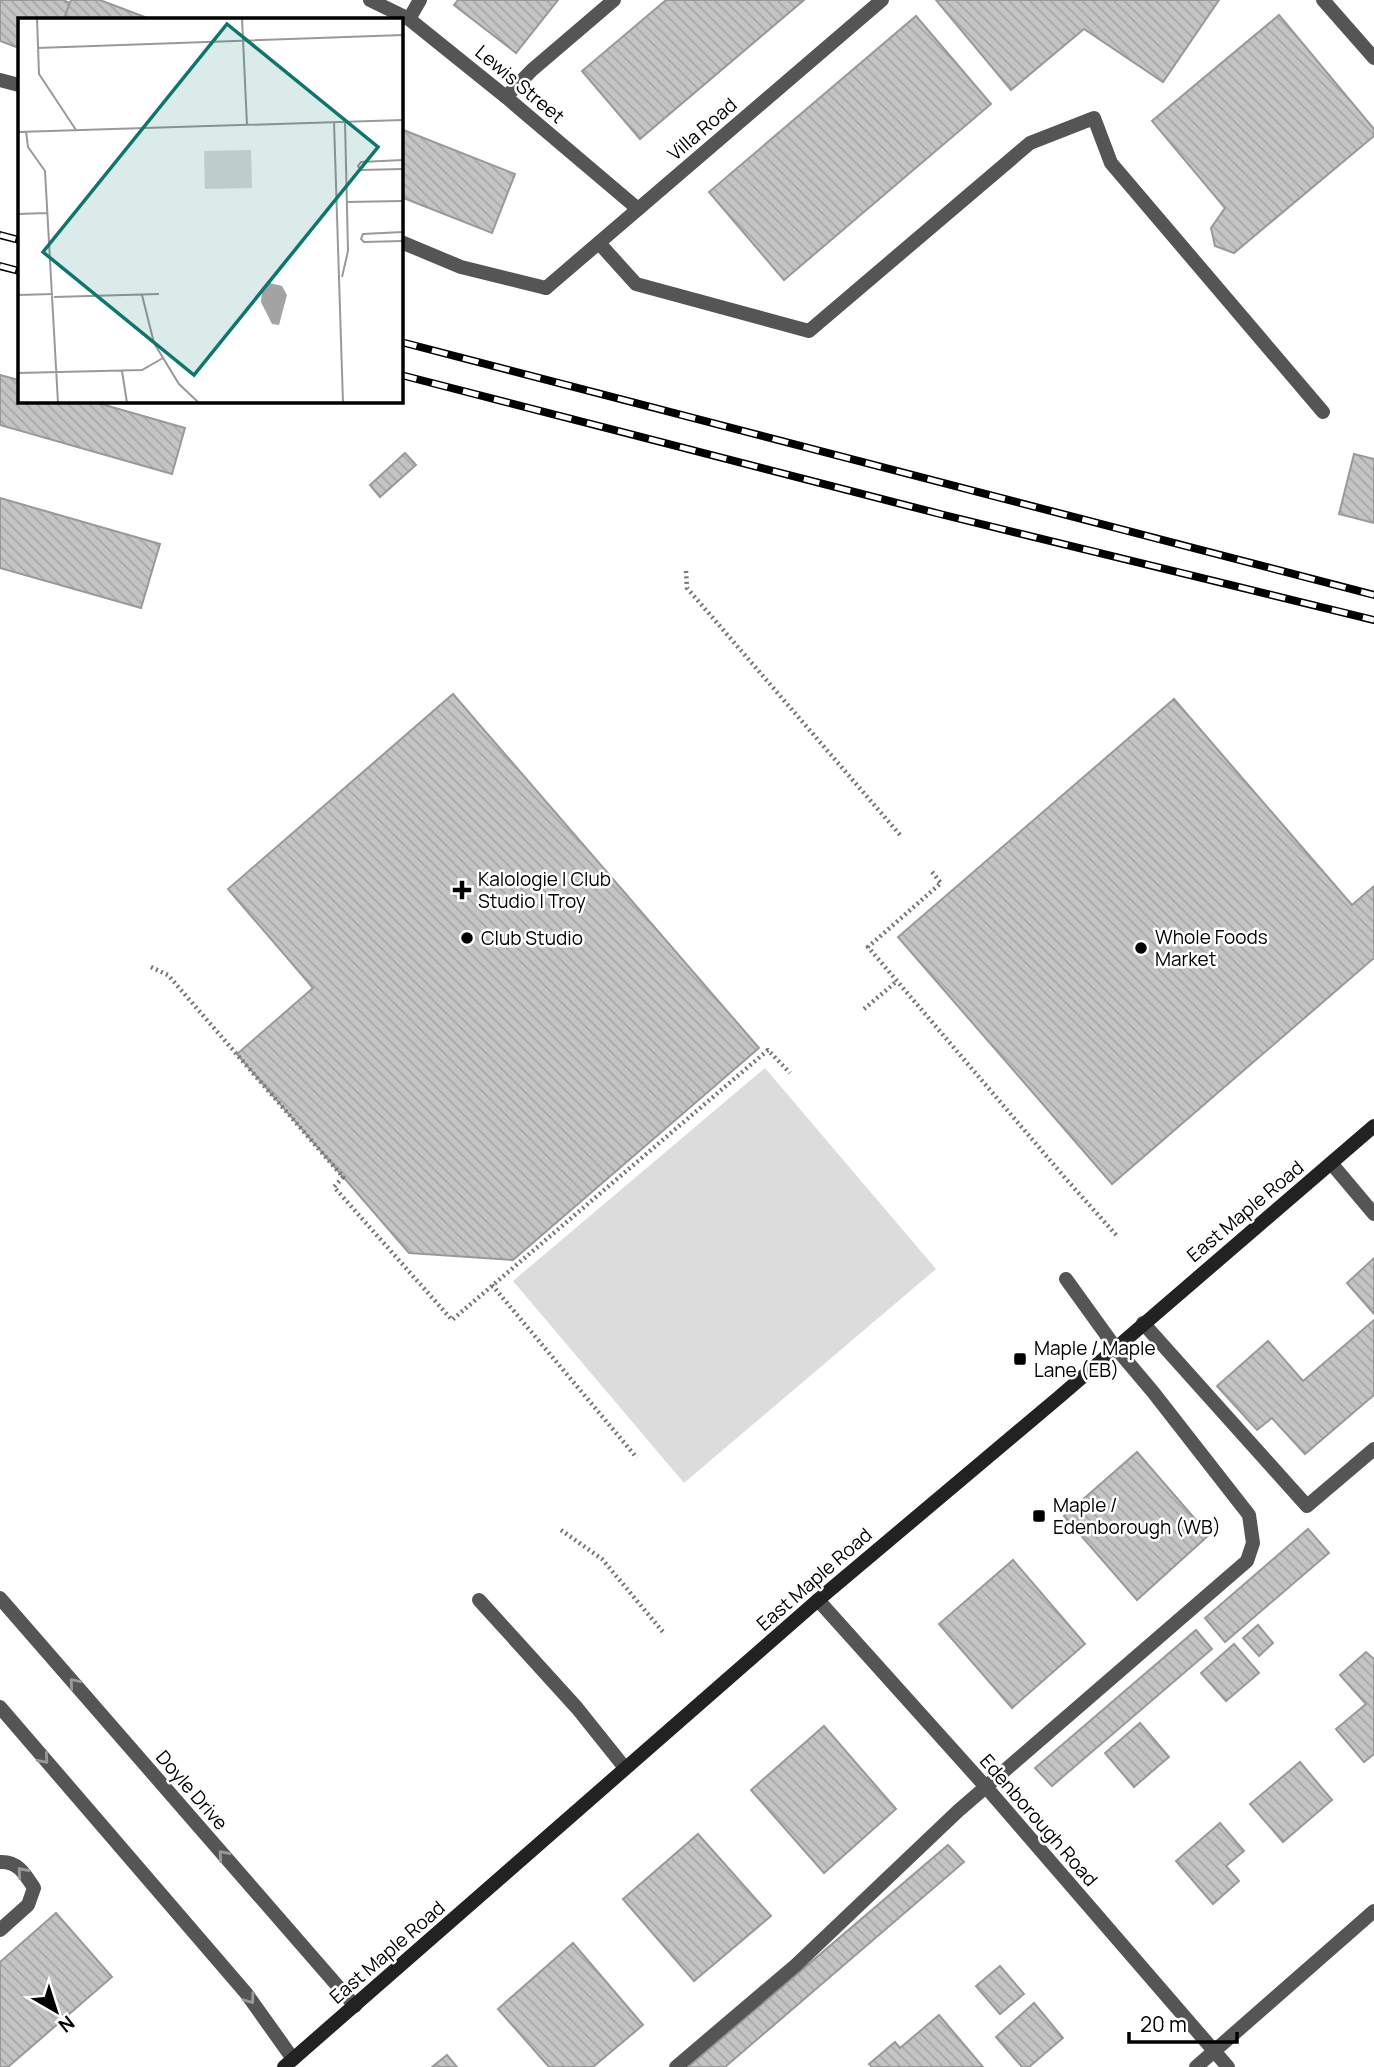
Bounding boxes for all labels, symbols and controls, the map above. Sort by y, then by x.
inset map [18,18,402,402]
street label: Lewis Street [470,39,570,129]
street label: Villa Road [662,92,742,166]
place label: Kalologie | Club Studio | Troy [478,866,611,914]
marker: Kalologie | Club Studio | Troy [452,880,472,900]
place label: Whole Foods Market [1155,924,1268,972]
place label: Club Studio [481,925,583,951]
marker: Club Studio [459,930,475,946]
marker: Whole Foods Market [1133,940,1149,956]
street label: East Maple Road [1181,1154,1309,1268]
place label: Maple / Maple Lane (EB) [1034,1335,1156,1383]
marker: Maple / Maple Lane (EB) [1012,1351,1028,1367]
place label: Maple / Edenborough (WB) [1053,1492,1221,1540]
marker: Maple / Edenborough (WB) [1031,1508,1047,1524]
street label: East Maple Road [751,1522,877,1636]
one-way arrow [70,1679,82,1692]
street label: Doyle Drive [150,1745,234,1835]
street label: Edenborough Road [974,1748,1104,1892]
one-way arrow [36,1750,48,1763]
one-way arrow [219,1850,231,1863]
one-way arrow [17,1868,30,1881]
street label: East Maple Road [324,1895,450,2009]
north arrow [21,1976,91,2046]
one-way arrow [242,1991,255,2004]
scale bar [1129,2000,1238,2044]
text: N [53,2010,80,2039]
text: 20 m [1140,2010,1187,2038]

